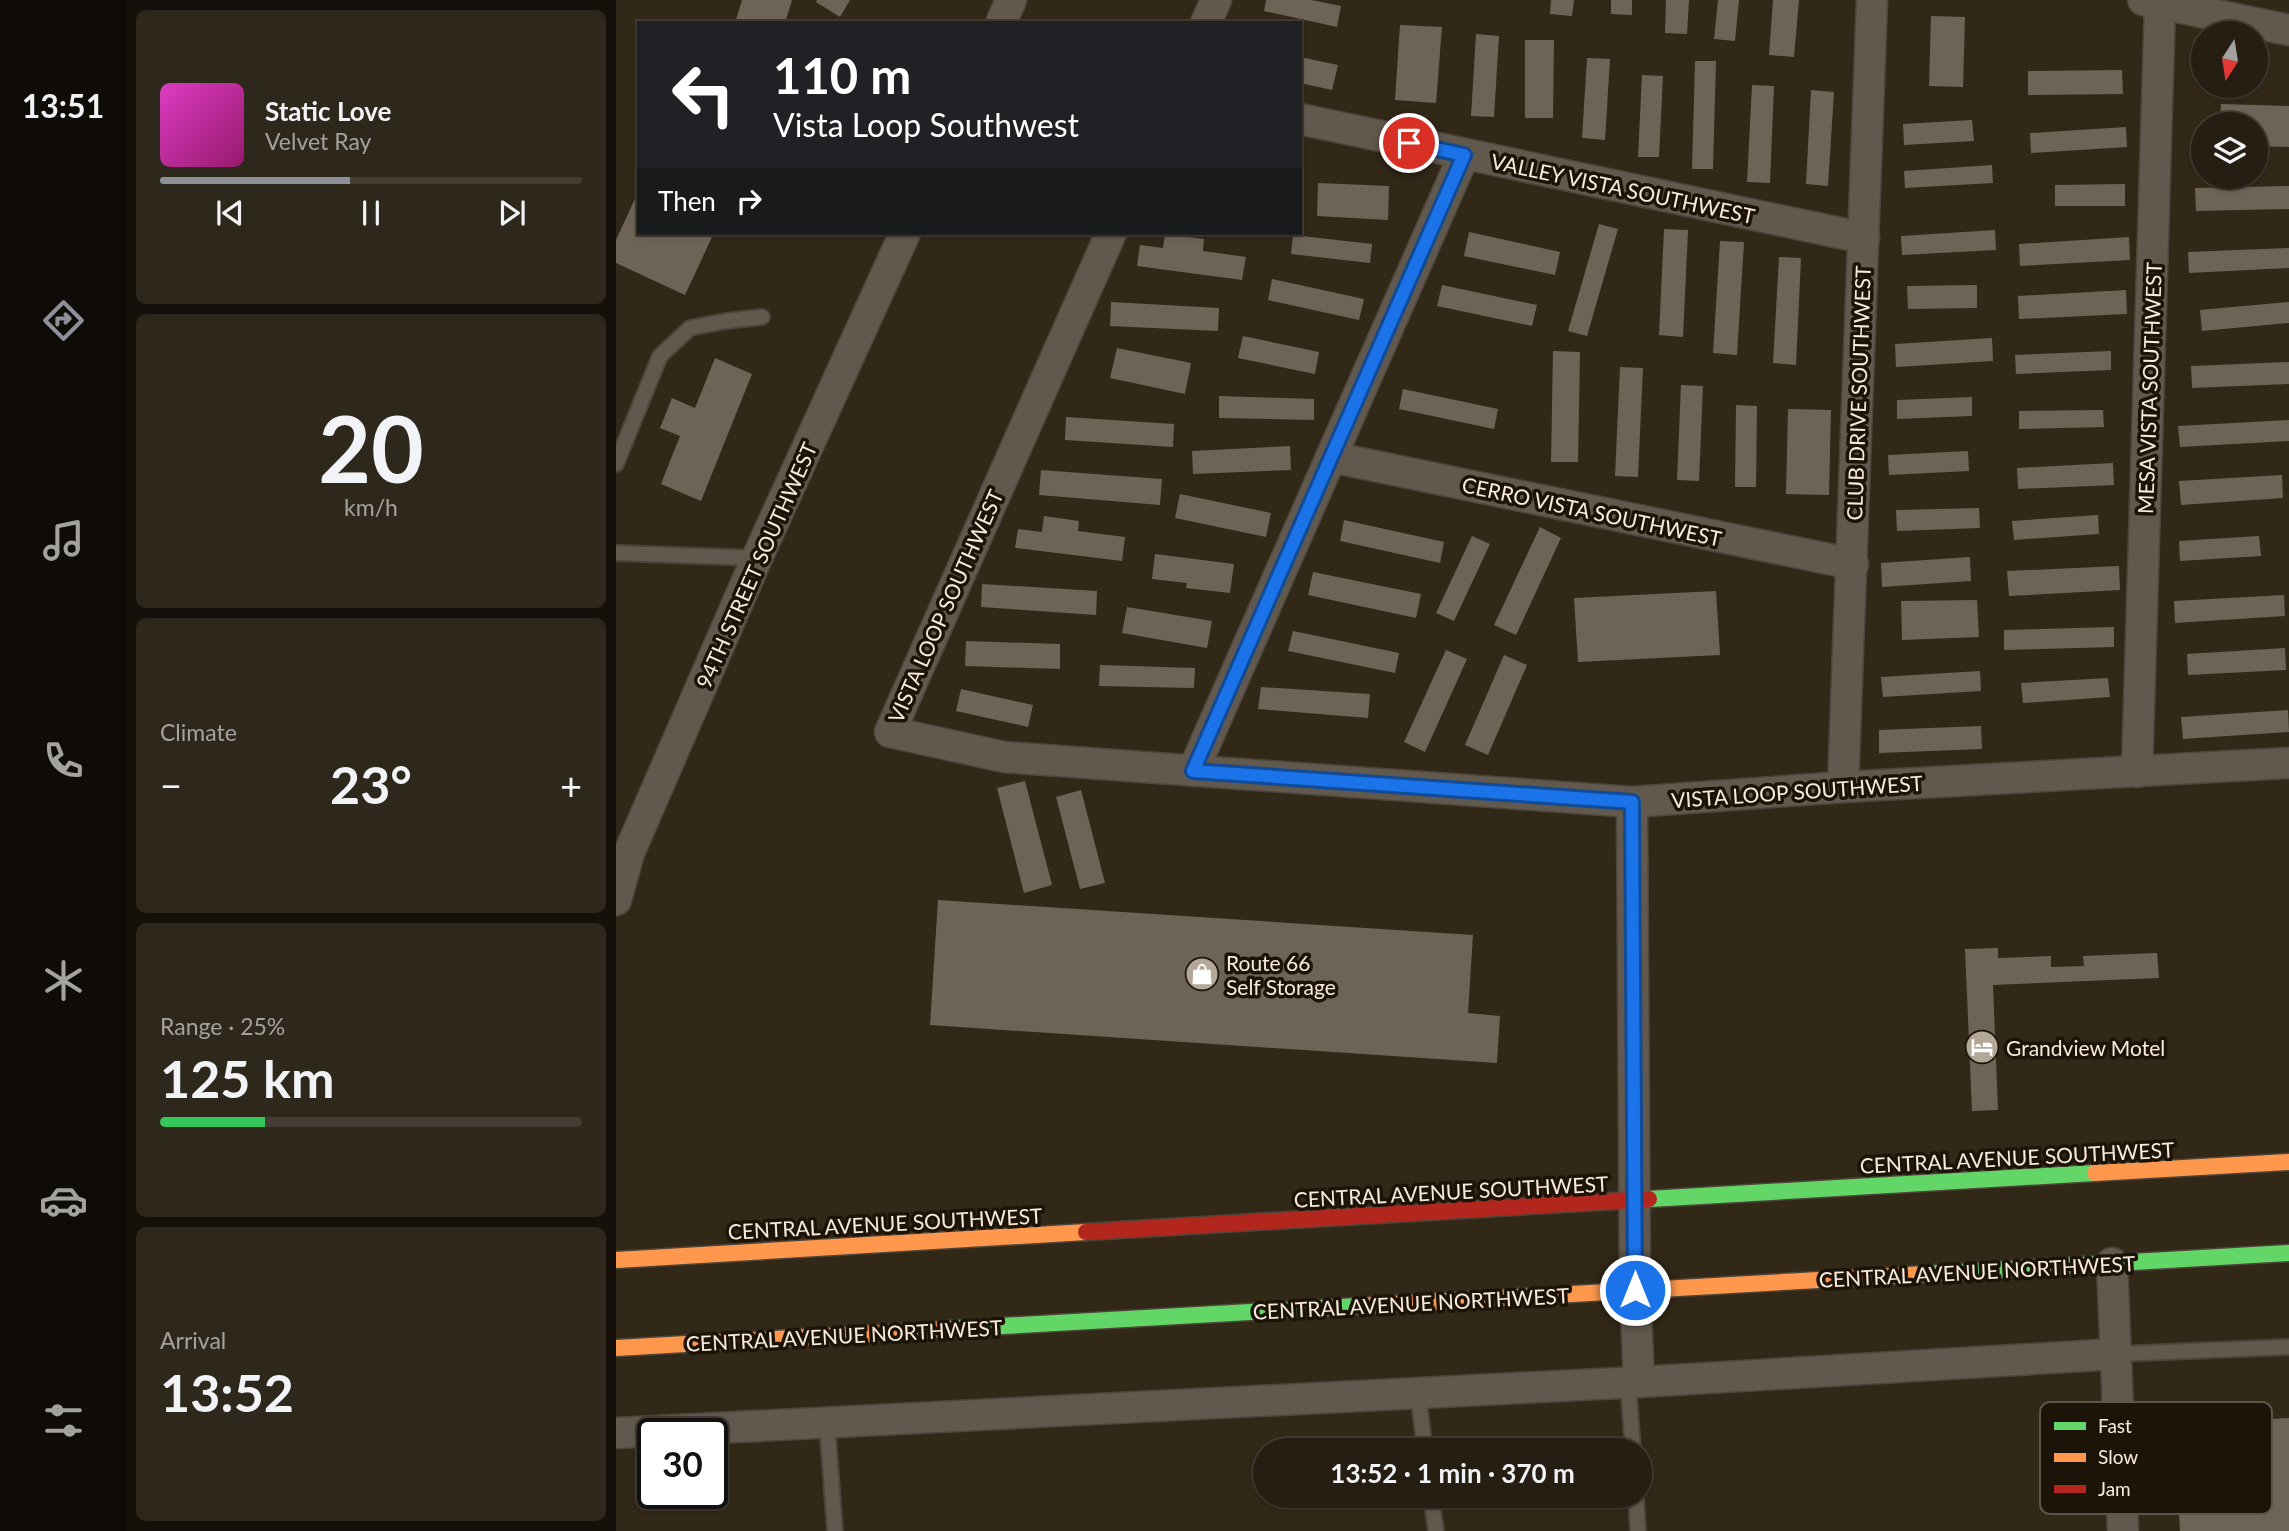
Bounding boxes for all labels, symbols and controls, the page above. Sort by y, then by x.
north arrow [2191,21,2268,98]
map controls [2191,21,2268,189]
text: 110 m [773,46,911,104]
icon: left [658,49,749,140]
text: 13:51 [22,86,104,125]
text: Static Love [265,95,392,127]
text: Vista Loop Southwest [773,105,1079,144]
button: layers [2191,112,2268,189]
pin [1379,113,1439,173]
icon: arrive [1390,124,1428,162]
text: Velvet Ray [265,127,371,155]
street label: VALLEY VISTA SOUTHWEST [1489,148,1758,228]
icon: right [730,182,768,220]
text: Then [658,185,716,217]
icon: previous [211,194,249,232]
icon: pause [352,194,390,232]
icon: next [493,194,531,232]
street label: MESA VISTA SOUTHWEST [2132,261,2166,514]
street label: CLUB DRIVE SOUTHWEST [1841,264,1875,521]
icon: directions [39,296,88,345]
text: 20 [318,393,424,502]
street label: 94TH STREET SOUTHWEST [690,438,822,692]
street label: CERRO VISTA SOUTHWEST [1460,471,1725,551]
street label: VISTA LOOP SOUTHWEST [882,485,1008,726]
text: km/h [344,493,398,521]
icon: music [39,516,88,565]
text: Climate [160,718,237,746]
icon: phone [39,736,88,785]
text: 23° [330,753,412,815]
text: − [160,762,182,808]
text: + [560,762,582,808]
street label: VISTA LOOP SOUTHWEST [1670,770,1924,812]
place label: Route 66 Self Storage [1226,950,1336,999]
shop icon: Route 66 Self Storage [1183,955,1221,993]
icon: climate [39,956,88,1005]
text: Range · 25% [160,1012,285,1040]
hotel icon: Grandview Motel [1963,1028,2001,1066]
place label: Grandview Motel [2006,1035,2165,1060]
text: 125 km [160,1047,334,1109]
street label: CENTRAL AVENUE SOUTHWEST [1859,1136,2176,1178]
street label: CENTRAL AVENUE SOUTHWEST [1293,1170,1610,1212]
icon: car [39,1176,88,1225]
street label: CENTRAL AVENUE SOUTHWEST [727,1202,1044,1244]
street label: CENTRAL AVENUE NORTHWEST [1818,1250,2136,1292]
position arrow [1598,1253,1672,1327]
street label: CENTRAL AVENUE NORTHWEST [1252,1282,1570,1324]
street label: CENTRAL AVENUE NORTHWEST [685,1314,1003,1356]
text: Arrival [160,1326,226,1354]
text: 13:52 [160,1361,294,1423]
icon: filters [39,1396,88,1445]
legend [2040,1402,2272,1514]
text: Fast [2098,1414,2132,1437]
speed limit sign: 30 [637,1418,728,1509]
text: Slow [2098,1445,2138,1468]
text: 13:52 · 1 min · 370 m [1330,1457,1575,1489]
text: Jam [2098,1477,2131,1500]

